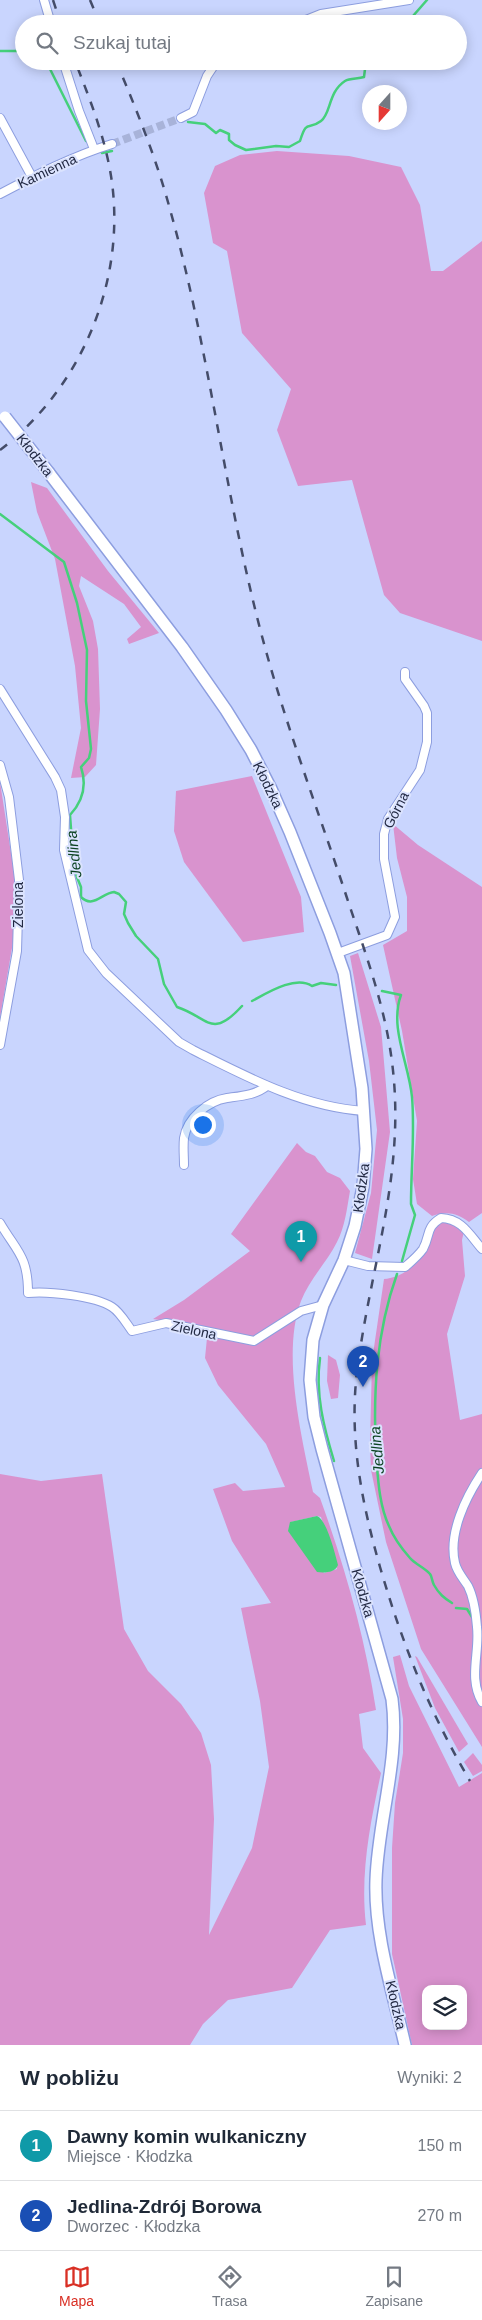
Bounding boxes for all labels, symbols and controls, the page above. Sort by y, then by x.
search box [15,15,467,70]
icon: search [33,29,61,57]
text: Szukaj tutaj [73,32,171,53]
north arrow [362,85,407,130]
street label: Kamienna [15,150,79,192]
street label: Kłodzka [13,430,57,480]
street label: Kłodzka [250,759,286,811]
street label: Górna [380,789,412,831]
water label: Jedlina [63,830,85,880]
street label: Zielona [10,882,26,928]
your location [190,1112,216,1138]
street label: Kłodzka [350,1162,372,1214]
pin: 1 [285,1221,317,1262]
street label: Zielona [170,1317,218,1343]
pin: 2 [347,1346,379,1387]
water label: Jedlina [366,1426,387,1475]
street label: Kłodzka [348,1567,378,1619]
street label: Kłodzka [383,1979,409,2031]
map controls [422,1985,467,2030]
button: layers [422,1985,467,2030]
text: W pobliżu [20,2066,119,2089]
text: Wyniki: 2 [397,2069,462,2086]
text: Dawny komin wulkaniczny [67,2126,307,2147]
text: 1 [32,2137,40,2154]
text: 150 m [418,2137,462,2154]
text: Miejsce · Kłodzka [67,2148,192,2165]
text: Jedlina-Zdrój Borowa [67,2196,261,2217]
text: 2 [32,2207,40,2224]
text: 270 m [418,2207,462,2224]
text: Dworzec · Kłodzka [67,2218,200,2235]
tab: Mapa [59,2263,94,2309]
tab: Trasa [212,2263,247,2309]
tab: Zapisane [365,2263,423,2309]

